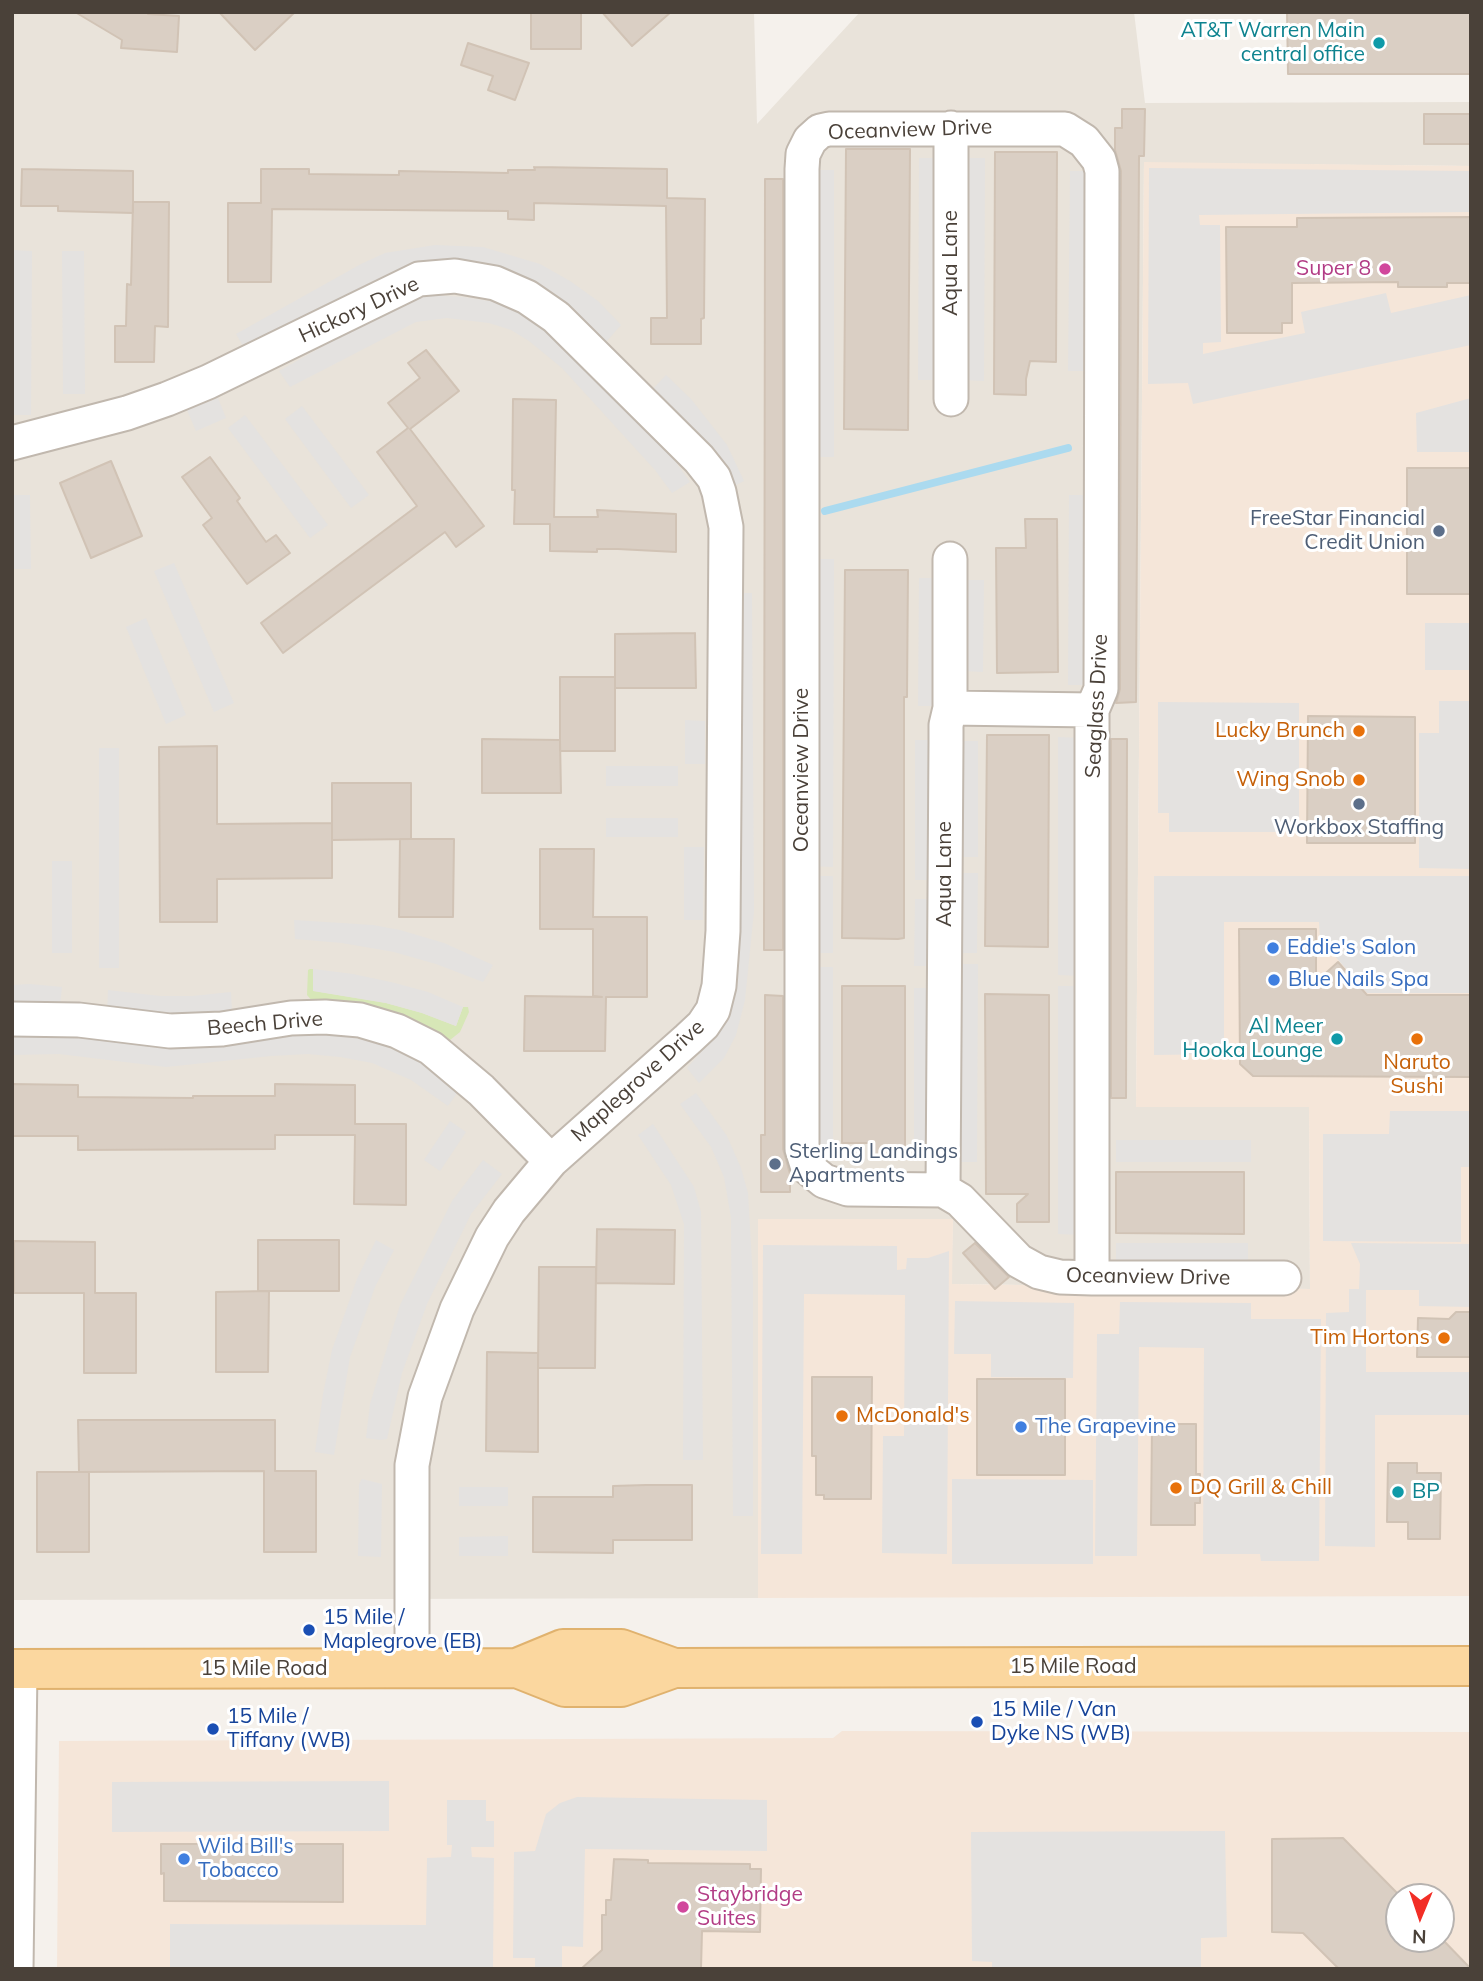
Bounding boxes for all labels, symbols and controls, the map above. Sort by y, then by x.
place label: AT&T Warren Main central office [1180,18,1365,68]
marker: AT&T Warren Main central office [1371,35,1387,51]
street label: Oceanview Drive [827,115,993,145]
street label: Aqua Lane [938,210,964,316]
place label: Super 8 [1296,256,1371,282]
marker: Super 8 [1377,261,1393,277]
street label: Hickory Drive [295,271,423,349]
place label: FreeStar Financial Credit Union [1250,506,1425,556]
marker: FreeStar Financial Credit Union [1431,523,1447,539]
street label: Seaglass Drive [1081,633,1113,779]
street label: Oceanview Drive [789,688,815,852]
place label: Lucky Brunch [1215,718,1345,744]
marker: Lucky Brunch [1351,723,1367,739]
place label: Wing Snob [1236,767,1345,793]
marker: Wing Snob [1351,772,1367,788]
marker: Workbox Staffing [1351,796,1367,812]
place label: Workbox Staffing [1274,815,1444,841]
street label: Aqua Lane [932,821,958,927]
place label: Eddie's Salon [1287,935,1416,961]
marker: Eddie's Salon [1265,940,1281,956]
place label: Blue Nails Spa [1288,967,1429,993]
marker: Blue Nails Spa [1266,972,1282,988]
street label: Beech Drive [206,1006,324,1042]
place label: Al Meer Hooka Lounge [1182,1014,1323,1064]
street label: Maplegrove Drive [566,1015,710,1147]
marker: Al Meer Hooka Lounge [1329,1031,1345,1047]
marker: Naruto Sushi [1409,1031,1425,1047]
place label: Naruto Sushi [1383,1050,1451,1100]
place label: Sterling Landings Apartments [789,1139,958,1189]
marker: Sterling Landings Apartments [767,1156,783,1172]
street label: Oceanview Drive [1066,1263,1230,1291]
place label: Tim Hortons [1310,1325,1430,1351]
marker: Tim Hortons [1436,1330,1452,1346]
place label: McDonald's [856,1403,970,1429]
marker: McDonald's [834,1408,850,1424]
place label: The Grapevine [1035,1414,1176,1440]
marker: The Grapevine [1013,1419,1029,1435]
place label: DQ Grill & Chill [1190,1475,1332,1501]
place label: BP [1412,1479,1440,1505]
marker: DQ Grill & Chill [1168,1480,1184,1496]
marker: BP [1390,1484,1406,1500]
place label: 15 Mile / Maplegrove (EB) [323,1605,483,1655]
marker: 15 Mile / Maplegrove (EB) [301,1622,317,1638]
street label: 15 Mile Road [1009,1654,1137,1680]
street label: 15 Mile Road [200,1656,328,1682]
place label: 15 Mile / Van Dyke NS (WB) [991,1697,1131,1747]
place label: 15 Mile / Tiffany (WB) [227,1704,351,1754]
marker: 15 Mile / Van Dyke NS (WB) [969,1714,985,1730]
marker: 15 Mile / Tiffany (WB) [205,1721,221,1737]
place label: Wild Bill's Tobacco [198,1834,294,1884]
marker: Wild Bill's Tobacco [176,1851,192,1867]
place label: Staybridge Suites [697,1882,803,1932]
north arrow [1385,1883,1455,1953]
marker: Staybridge Suites [675,1899,691,1915]
text: N [1412,1925,1427,1949]

